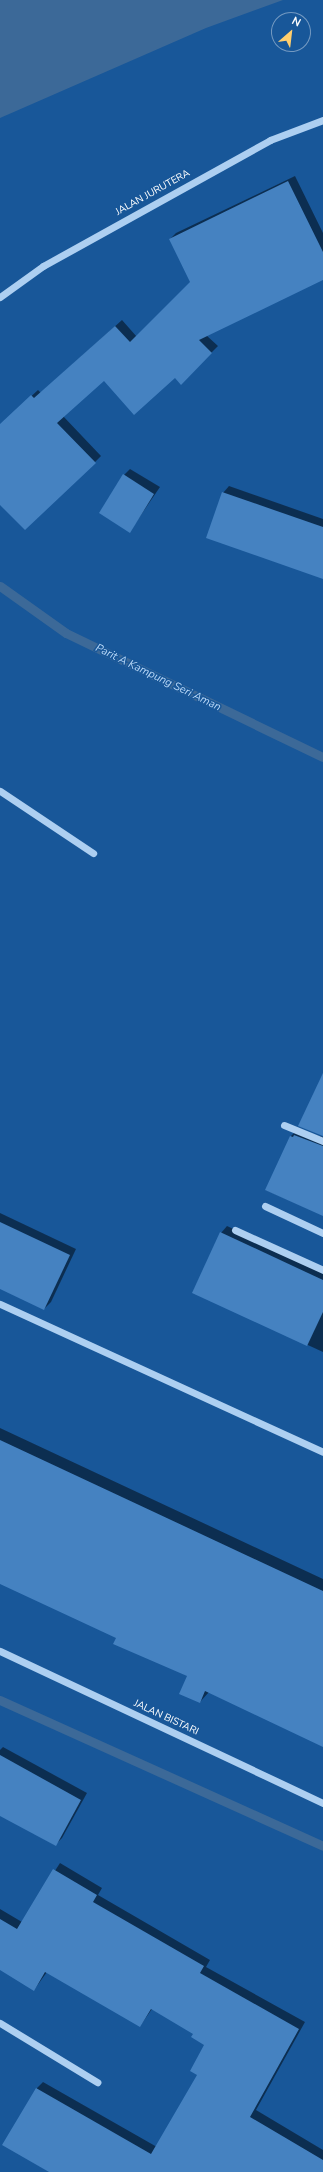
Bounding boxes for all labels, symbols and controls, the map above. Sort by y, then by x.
north arrow [271,12,311,52]
text: N [289,13,304,30]
street label: JALAN JURUTERA [114,168,192,218]
water label: Parit A Kampung Seri Aman [93,642,223,714]
street label: JALAN BISTARI [132,1698,200,1738]

